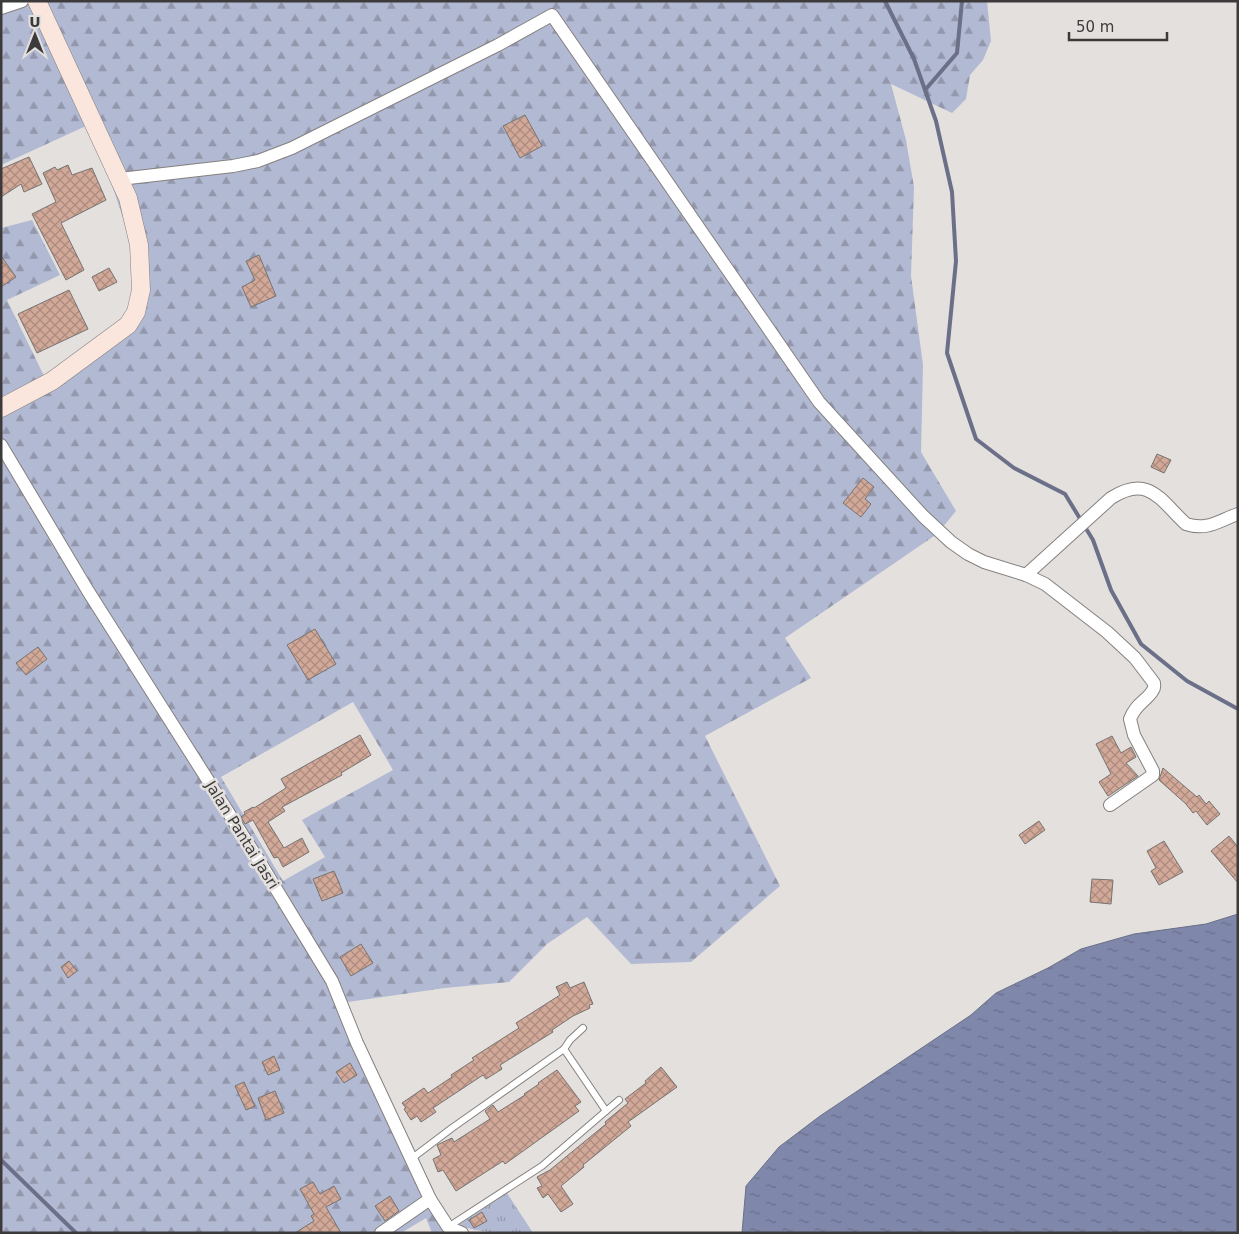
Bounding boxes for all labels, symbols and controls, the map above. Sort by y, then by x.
north arrow [10,10,60,60]
scale bar [1069,10,1166,42]
text: U [29,14,41,30]
text: 50 m [1076,18,1114,36]
street label: Jalan Pantai Jasri [201,777,283,892]

